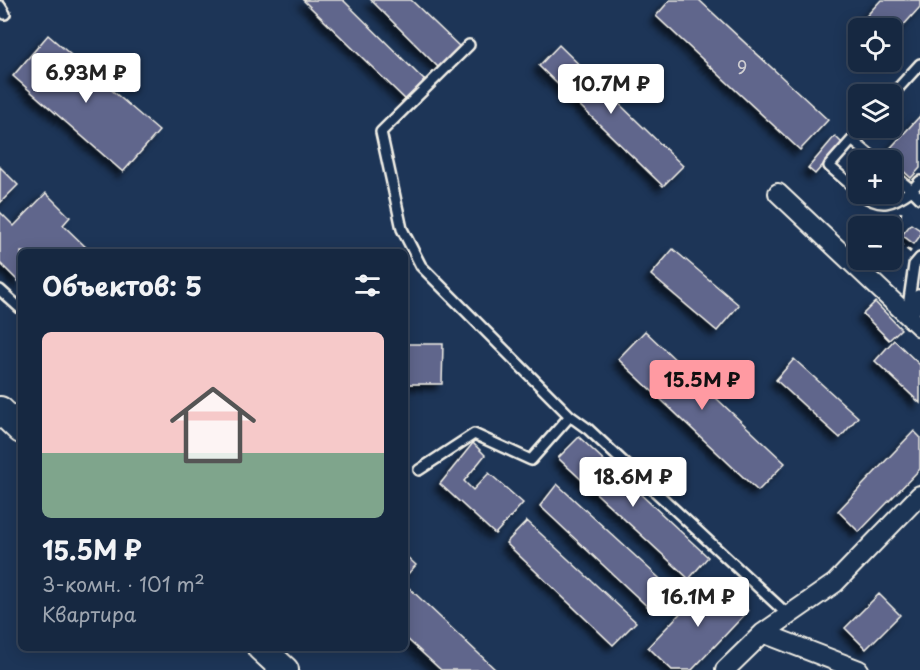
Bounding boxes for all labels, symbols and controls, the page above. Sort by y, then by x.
map controls [848,18,902,270]
button: locate [848,18,902,72]
pin: 6.93M ₽ [31,53,141,104]
house number: 9 [737,53,747,80]
text: 6.93M ₽ [45,57,127,87]
pin: 10.7M ₽ [556,64,666,115]
text: 10.7M ₽ [572,68,650,98]
button: layers [848,84,902,138]
button: + [848,150,902,204]
button: − [848,216,902,270]
text: Объектов: 5 [42,266,202,305]
icon: filters [351,269,384,302]
pin: 15.5M ₽ [647,360,757,411]
text: 15.5M ₽ [664,364,740,394]
icon: home [159,371,267,479]
pin: 18.6M ₽ [578,457,688,508]
text: 18.6M ₽ [593,461,673,491]
text: 15.5M ₽ [42,530,142,569]
text: 3-комн. · 101 m² [42,569,205,599]
pin: 16.1M ₽ [643,577,753,628]
text: 16.1M ₽ [661,581,735,611]
text: Квартира [42,599,136,629]

